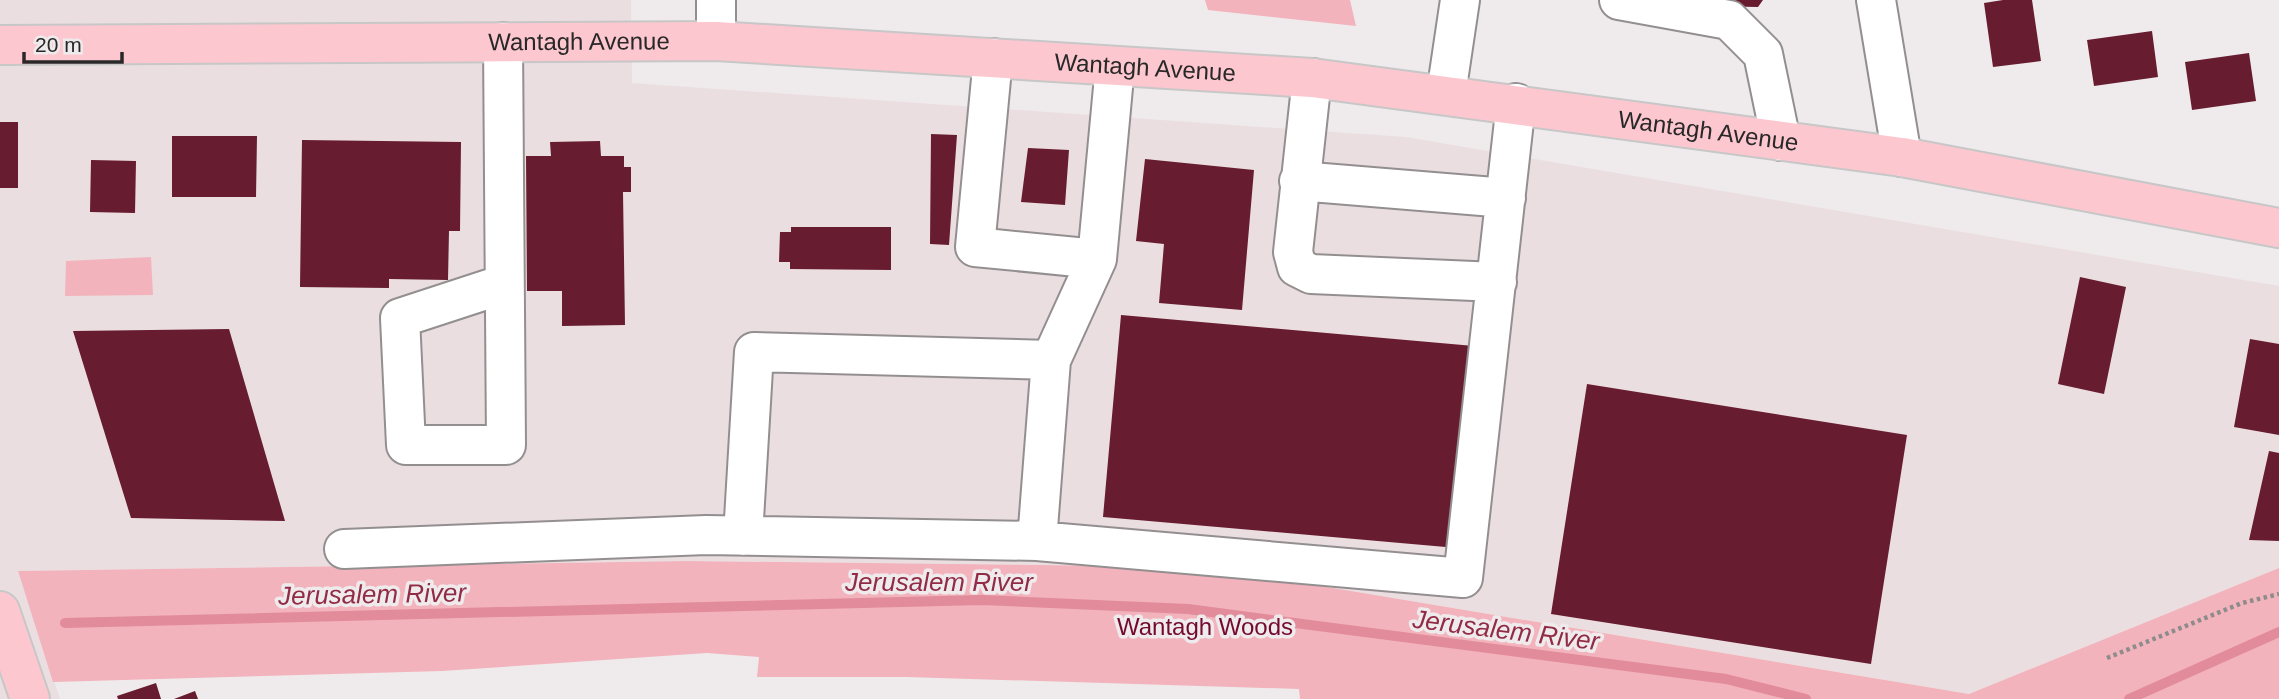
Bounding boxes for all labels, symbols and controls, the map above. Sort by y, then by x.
scale bar [24,21,122,65]
street label: Wantagh Avenue [488,27,670,55]
text: 20 m [35,33,82,56]
street label: Wantagh Avenue [1054,48,1237,86]
street label: Wantagh Avenue [1617,105,1800,156]
water label: Jerusalem River [844,567,1034,597]
water label: Jerusalem River [277,577,468,611]
water label: Jerusalem River [1410,604,1602,656]
park label: Wantagh Woods [1117,613,1293,640]

